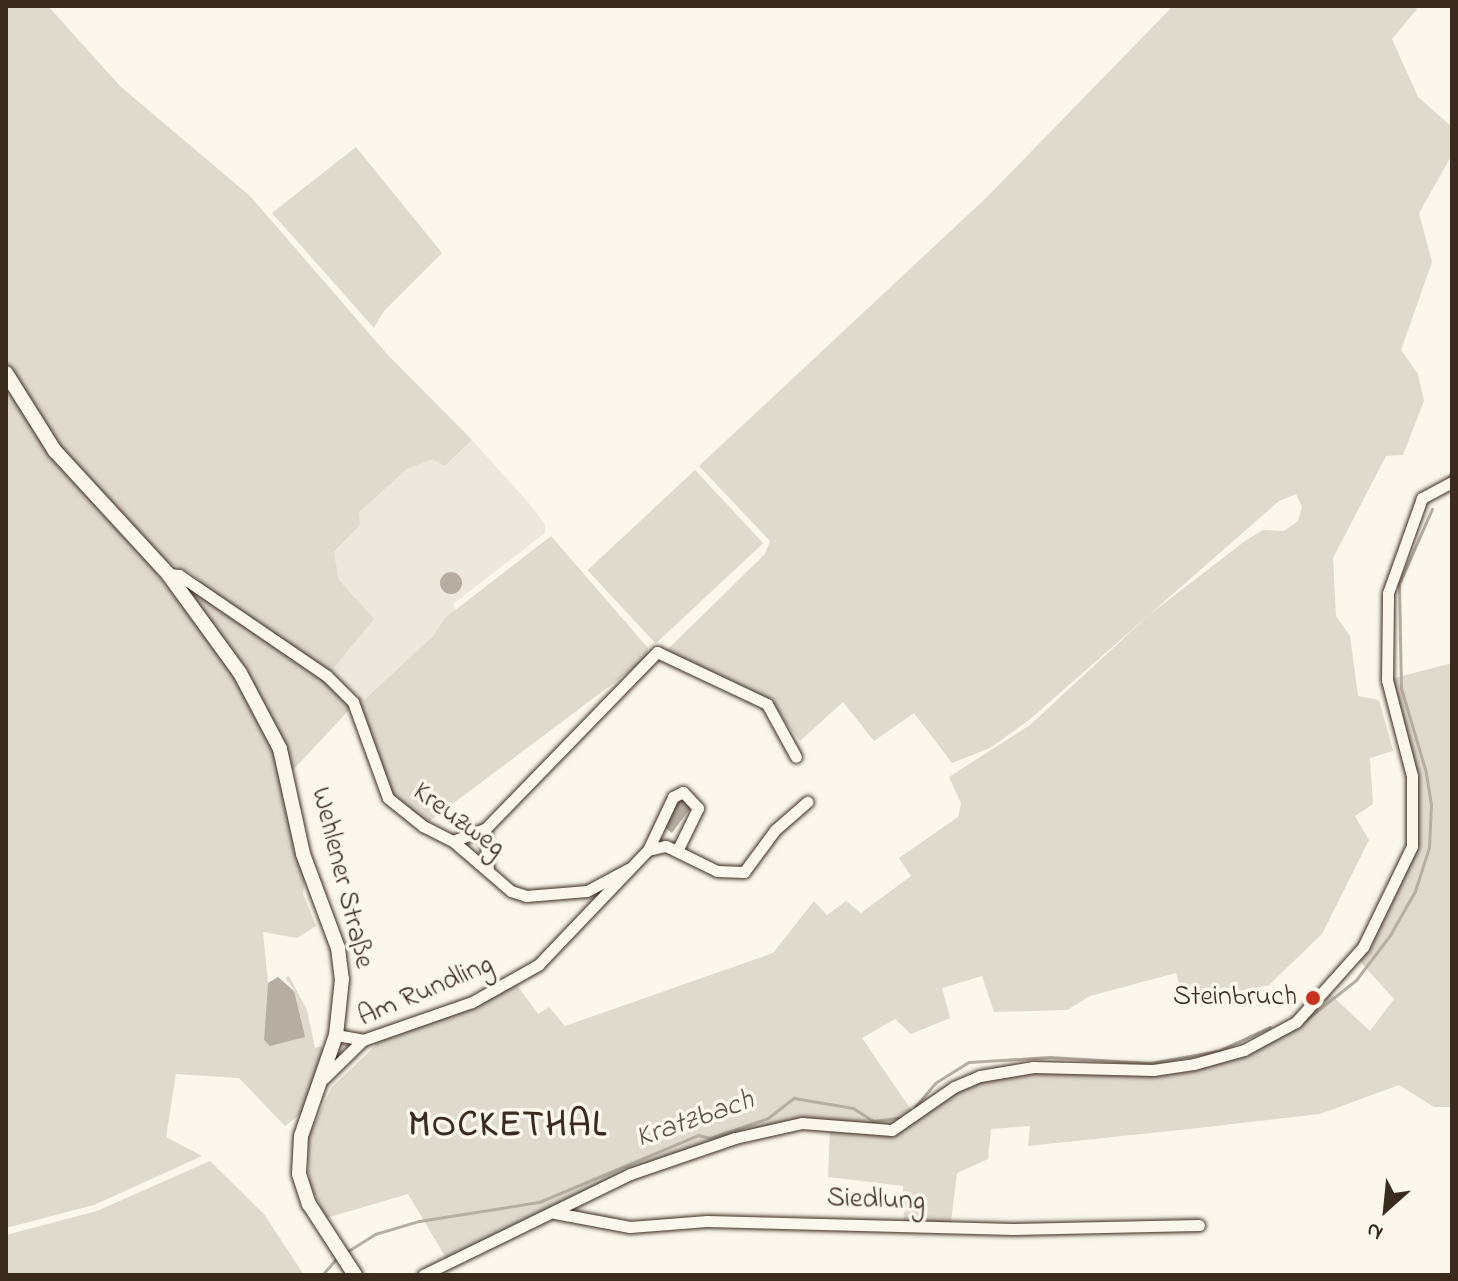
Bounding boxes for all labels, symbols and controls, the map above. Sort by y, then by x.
street label: Kreuzweg [405,776,511,866]
street label: Wehlener Straße [302,784,380,972]
street label: Am Rundling [354,949,498,1035]
place label: Steinbruch [1173,981,1297,1015]
marker: Steinbruch [1304,989,1322,1007]
water label: Kratzbach [631,1083,759,1157]
district label: MOCKETHAL [408,1105,608,1149]
north arrow [1346,1169,1426,1249]
street label: Siedlung [826,1182,926,1220]
text: N [1361,1213,1389,1248]

